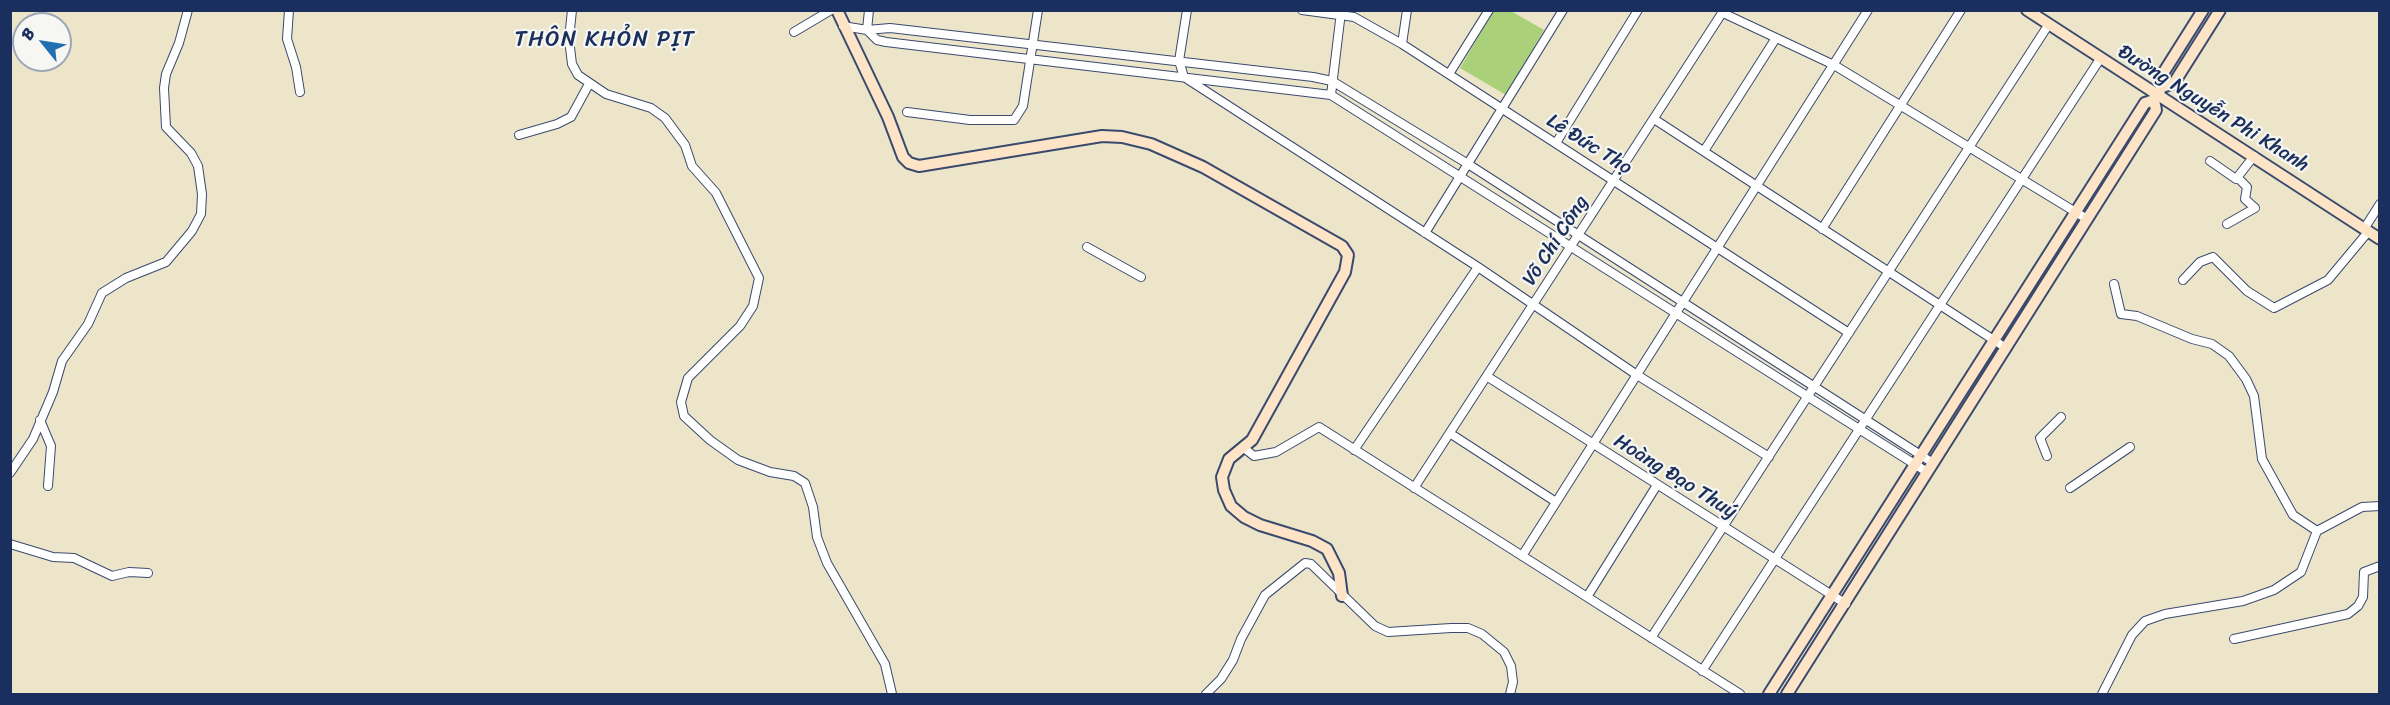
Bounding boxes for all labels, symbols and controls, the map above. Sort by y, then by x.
north arrow [12,12,72,72]
text: B [13,22,43,45]
district label: THÔN KHỎN PỊT [515,27,695,53]
street label: Đường Nguyễn Phi Khanh [2113,40,2313,178]
street label: Lê Đức Thọ [1542,109,1636,181]
street label: Võ Chí Công [1518,191,1594,291]
street label: Hoàng Đạo Thuý [1609,430,1741,524]

